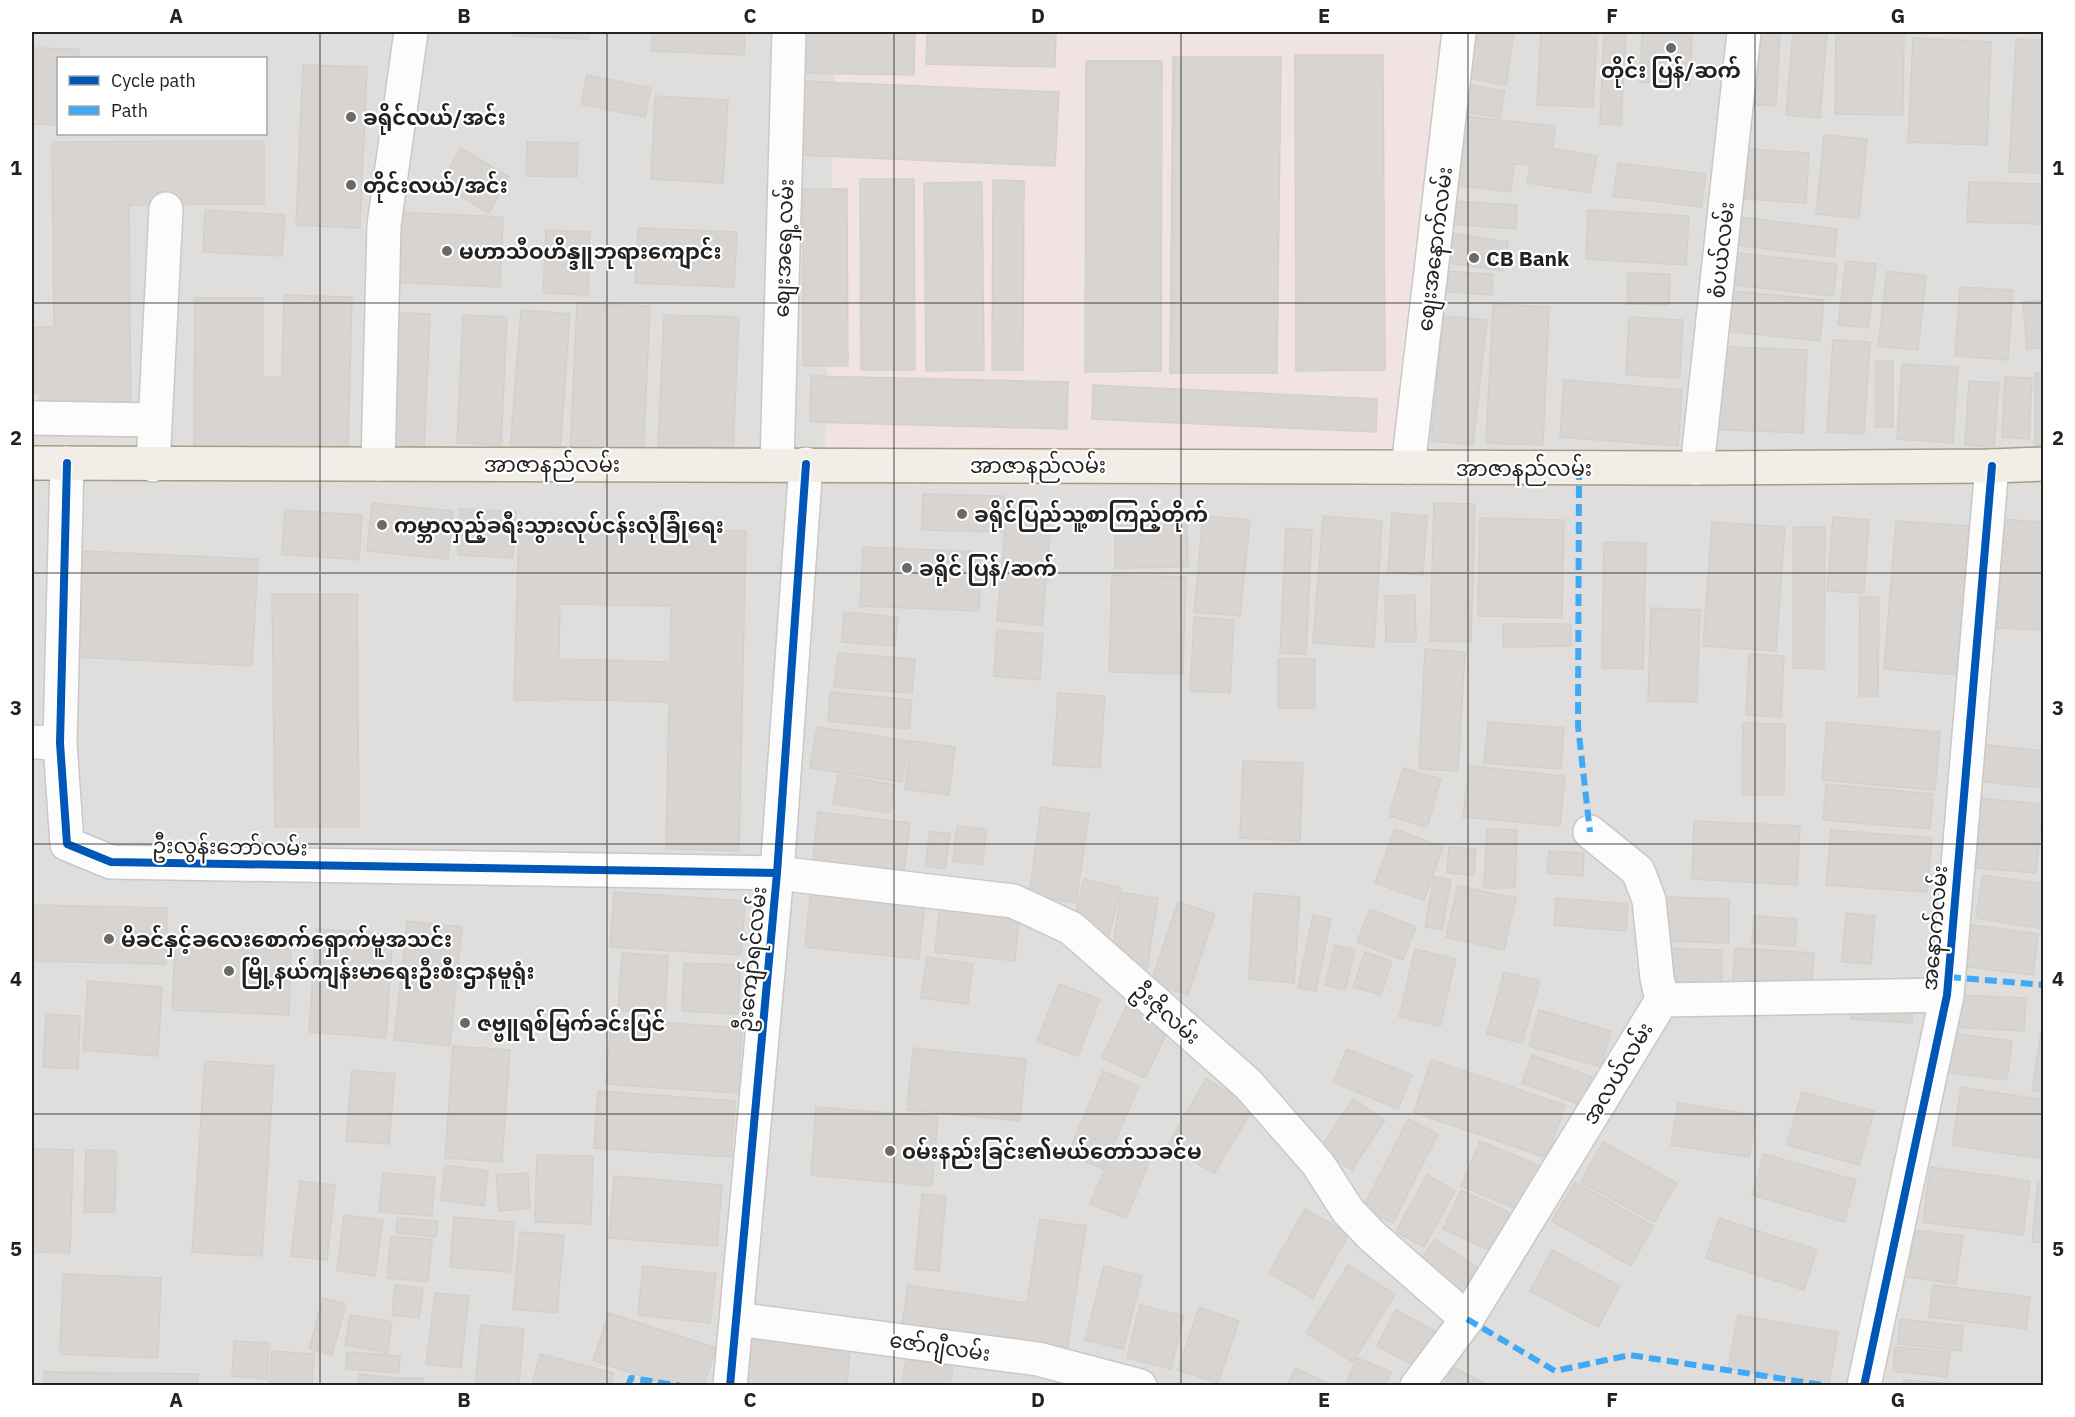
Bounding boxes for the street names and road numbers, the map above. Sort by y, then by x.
street label: စျေးအနောက်လမ်း [1409,165,1463,333]
street label: စျေးအရှေ့လမ်း [766,178,804,318]
street label: စံပယ်လမ်း [1701,200,1740,300]
street label: အာဇာနည်လမ်း [484,449,620,482]
street label: အာဇာနည်လမ်း [970,450,1106,483]
street label: အာဇာနည်လမ်း [1456,453,1592,486]
street label: ဦးလွန်းဘော်လမ်း [152,830,308,865]
street label: အနောက်လမ်း [1914,864,1957,992]
street label: ဦးကျော်ရင်လမ်း [728,885,778,1034]
street label: ဦးဇိုလမ်း [1125,975,1207,1053]
street label: အလယ်လမ်း [1575,1016,1659,1129]
street label: ဇော်ဂျီလမ်း [887,1324,992,1372]

